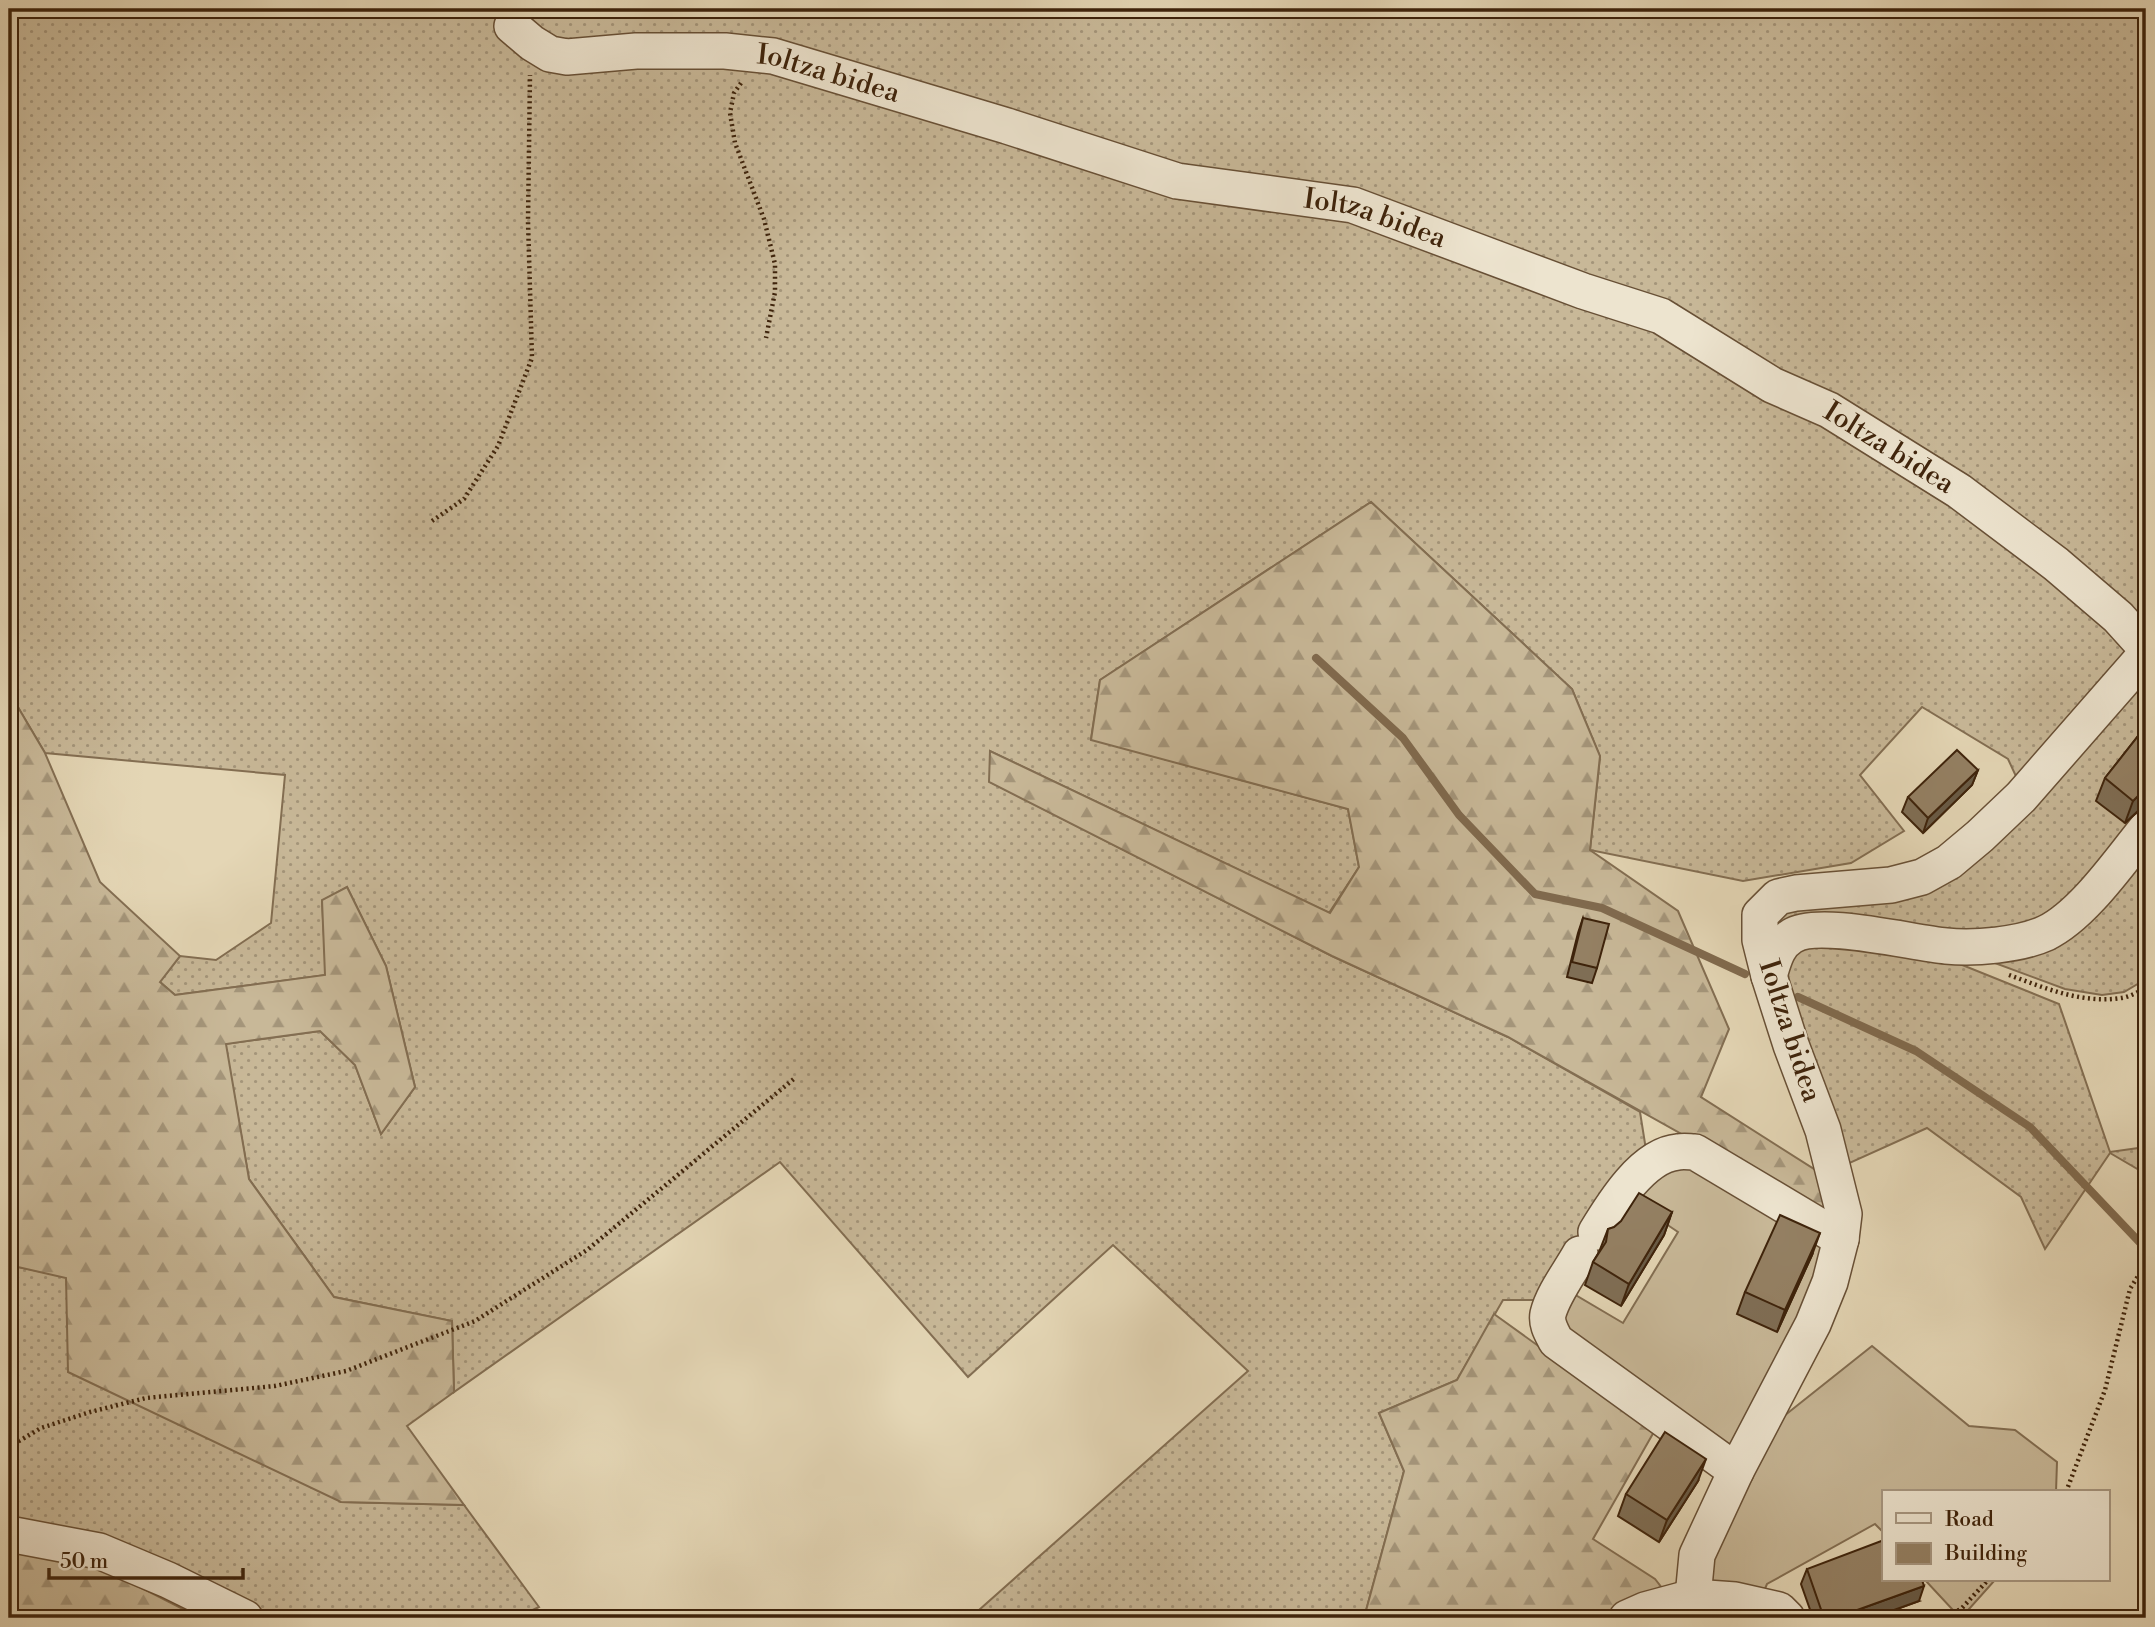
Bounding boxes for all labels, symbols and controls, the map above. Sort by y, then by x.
street label: Ioltza bidea [755,37,905,111]
street label: Ioltza bidea [1302,181,1452,256]
street label: Ioltza bidea [1817,394,1962,502]
street label: Ioltza bidea [1751,956,1830,1107]
legend [1882,1490,2110,1582]
text: Road [1945,1507,1994,1533]
scale bar [49,1536,243,1580]
text: Building [1944,1541,2027,1567]
text: 50 m [60,1549,108,1575]

